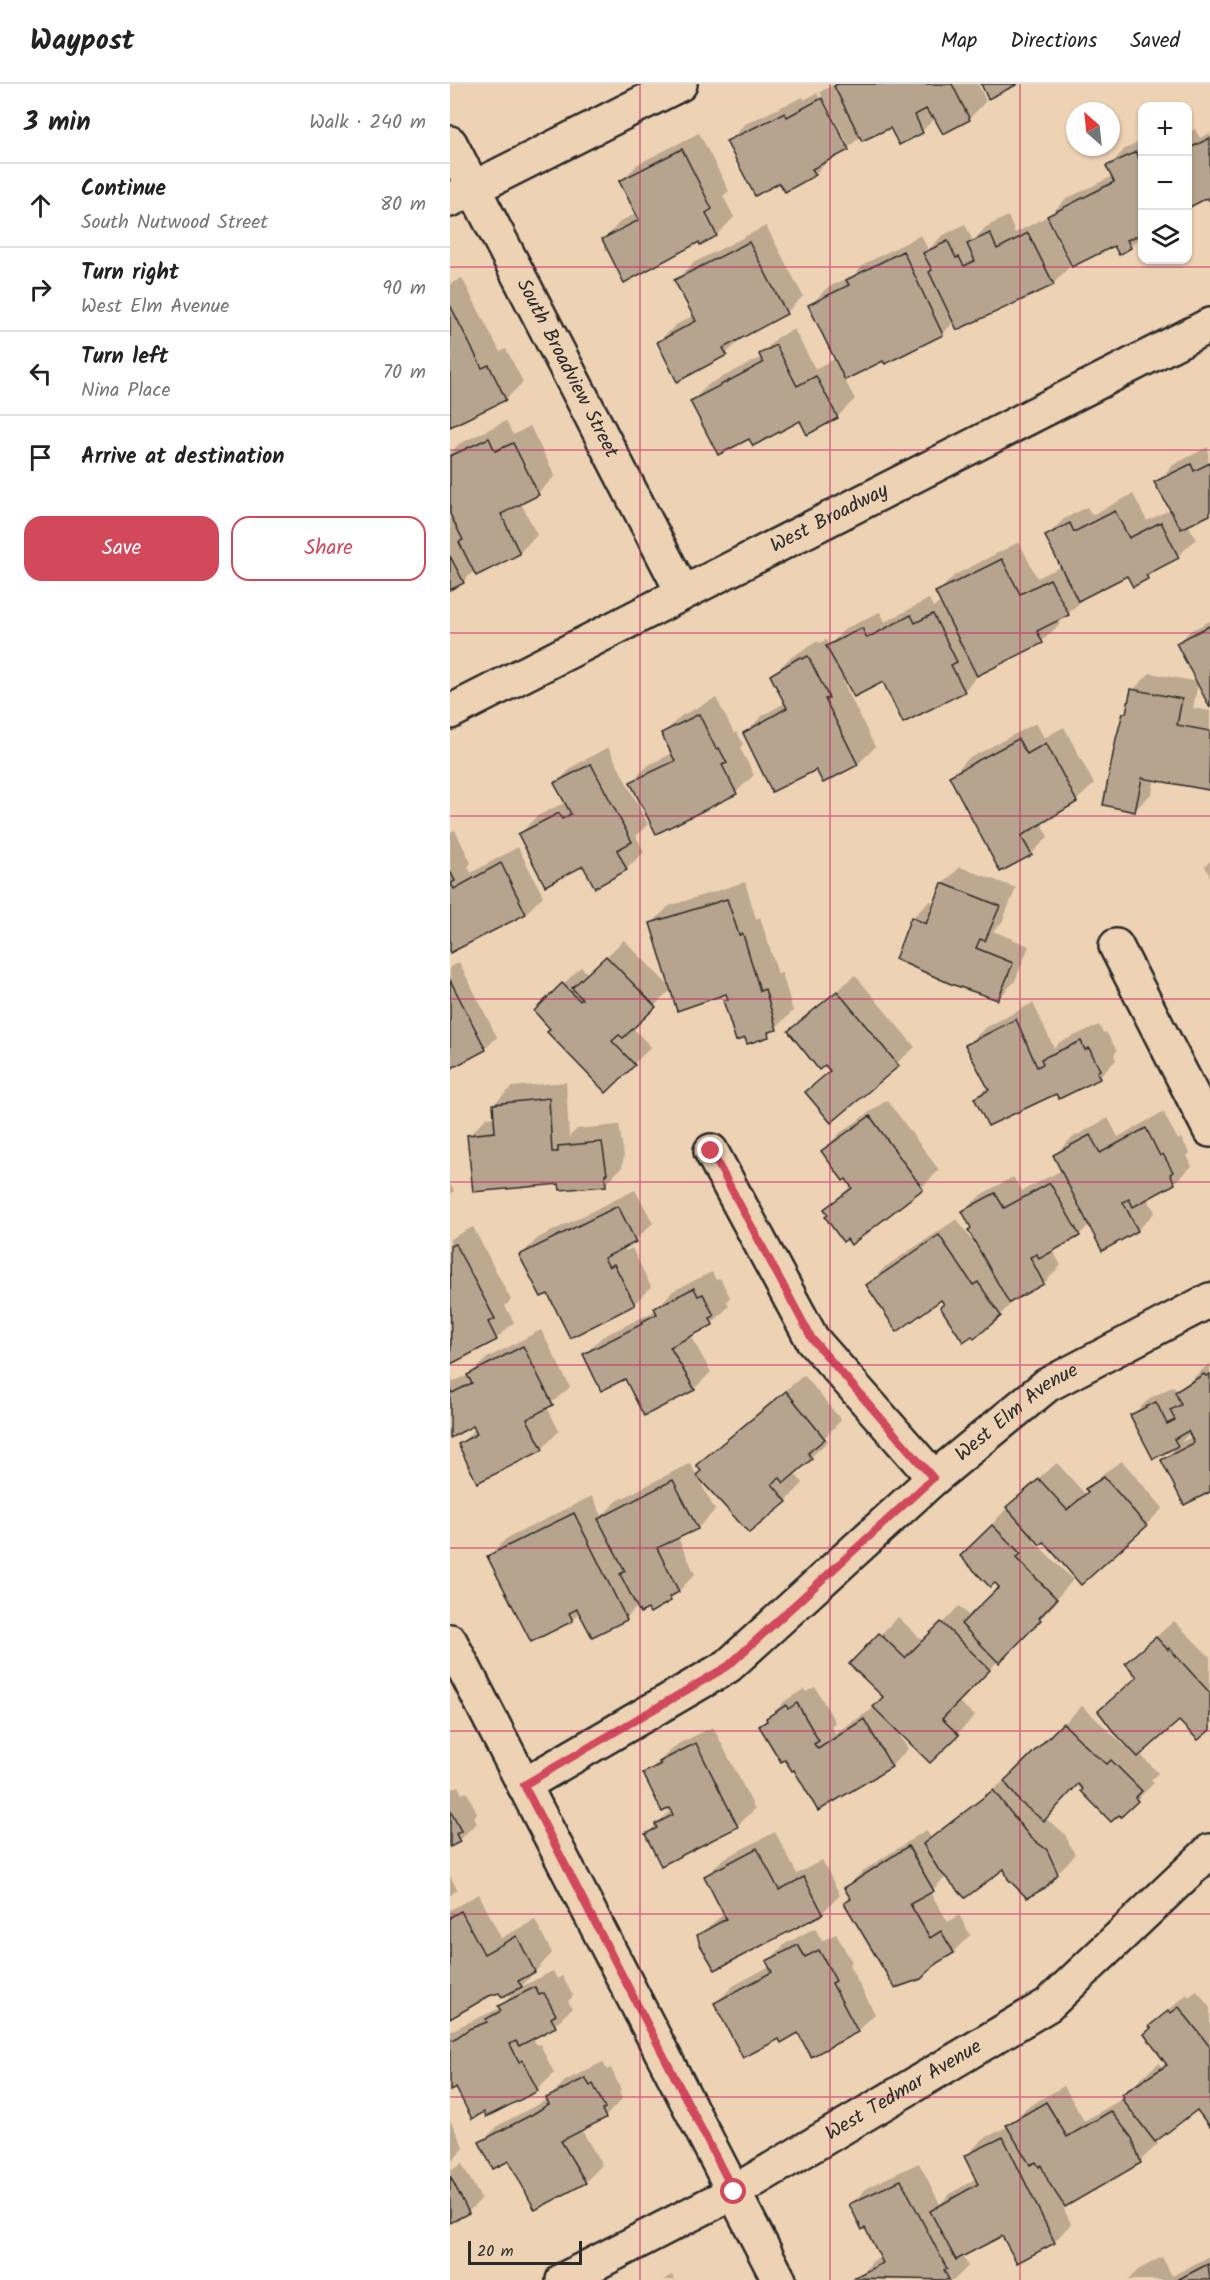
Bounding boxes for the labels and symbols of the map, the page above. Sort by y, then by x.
north arrow [1066,102,1120,156]
street label: South Broadview Street [507,273,627,464]
street label: West Broadway [765,475,895,562]
route end [697,1137,723,1163]
street label: West Elm Avenue [948,1355,1084,1470]
street label: West Tedmar Avenue [819,2032,988,2150]
route start [720,2178,746,2204]
scale bar [468,2238,582,2266]

